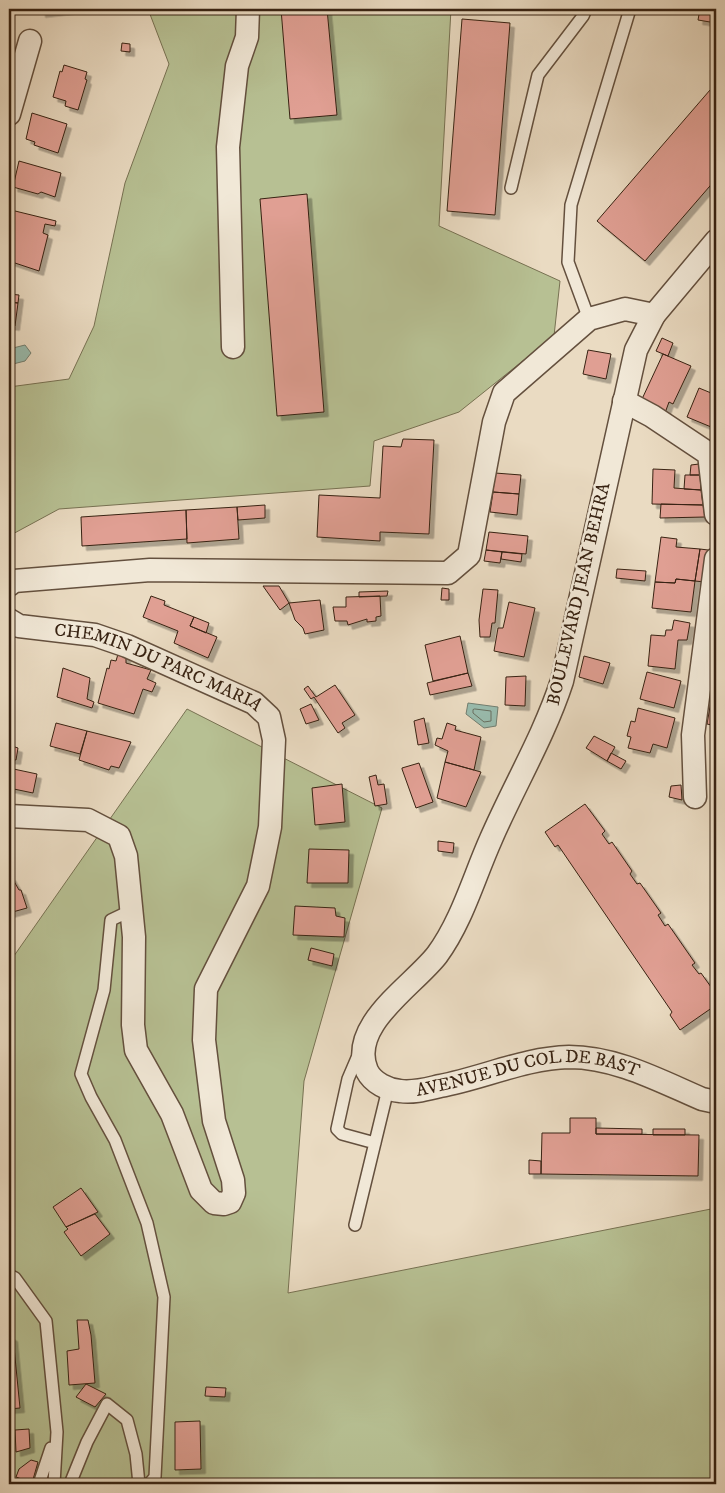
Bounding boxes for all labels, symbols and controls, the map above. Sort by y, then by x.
street label: BOULEVARD JEAN BEHRA [543,480,615,707]
street label: CHEMIN DU PARC MARIA [53,619,267,716]
street label: AVENUE DU COL DE BAST [414,1046,643,1102]

